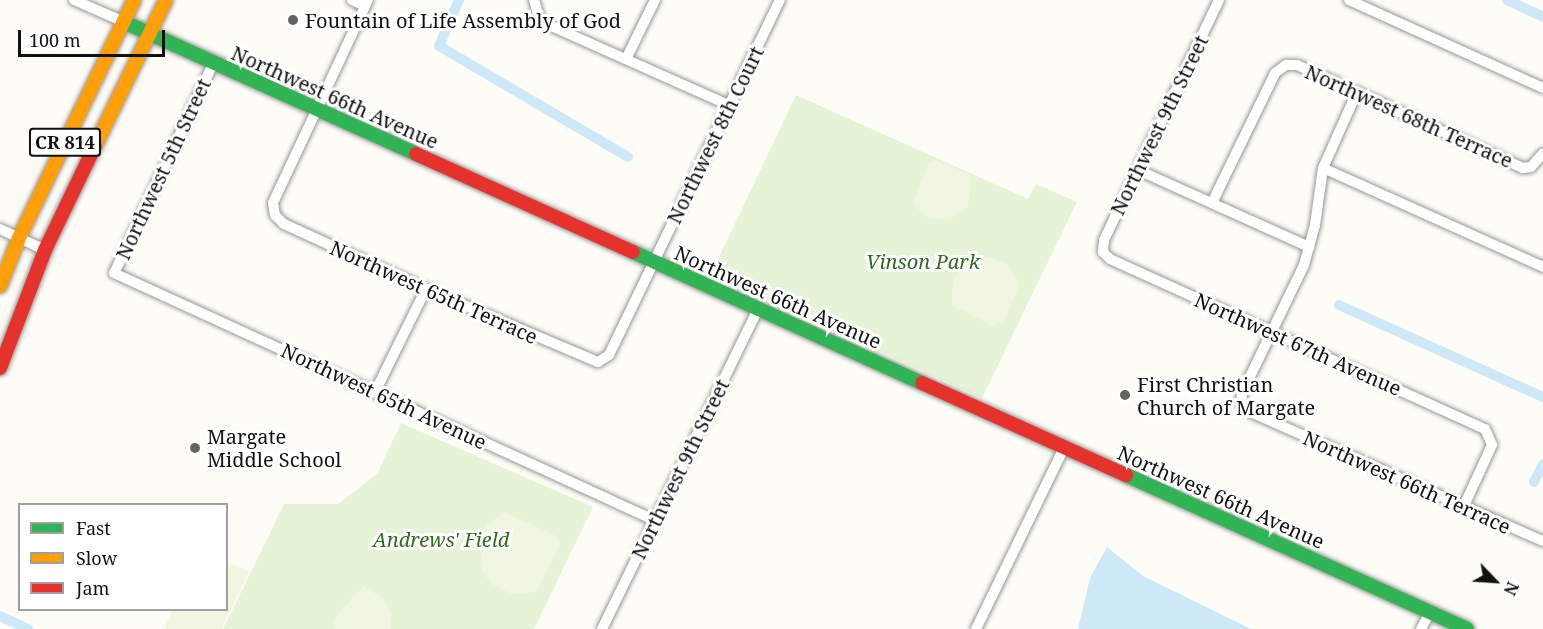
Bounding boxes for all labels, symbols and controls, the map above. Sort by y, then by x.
place label: Fountain of Life Assembly of God [305,8,621,32]
marker: Fountain of Life Assembly of God [286,13,300,27]
scale bar [21,18,168,56]
text: 100 m [29,28,81,52]
street label: Northwest 9th Street [1105,31,1213,219]
street label: Northwest 66th Avenue [228,40,442,154]
street label: Northwest 8th Court [662,42,768,228]
street label: Northwest 68th Terrace [1302,59,1516,173]
street label: Northwest 5th Street [110,75,216,263]
road number: CR 814 [28,127,103,157]
street label: Northwest 65th Terrace [327,235,541,349]
street label: Northwest 66th Avenue [671,240,885,354]
park label: Vinson Park [866,249,980,273]
street label: Northwest 67th Avenue [1191,287,1405,401]
street label: Northwest 65th Avenue [277,338,491,454]
place label: First Christian Church of Margate [1137,372,1315,419]
street label: Northwest 9th Street [626,375,734,563]
marker: First Christian Church of Margate [1118,388,1132,402]
place label: Margate Middle School [207,424,342,471]
street label: Northwest 66th Terrace [1300,425,1514,539]
street label: Northwest 66th Avenue [1114,440,1328,554]
marker: Margate Middle School [188,441,202,455]
legend [18,503,228,611]
text: Fast [76,516,111,540]
park label: Andrews' Field [373,527,509,551]
text: Slow [76,546,117,570]
north arrow [1465,551,1525,611]
text: Jam [76,576,110,600]
text: N [1499,578,1524,599]

